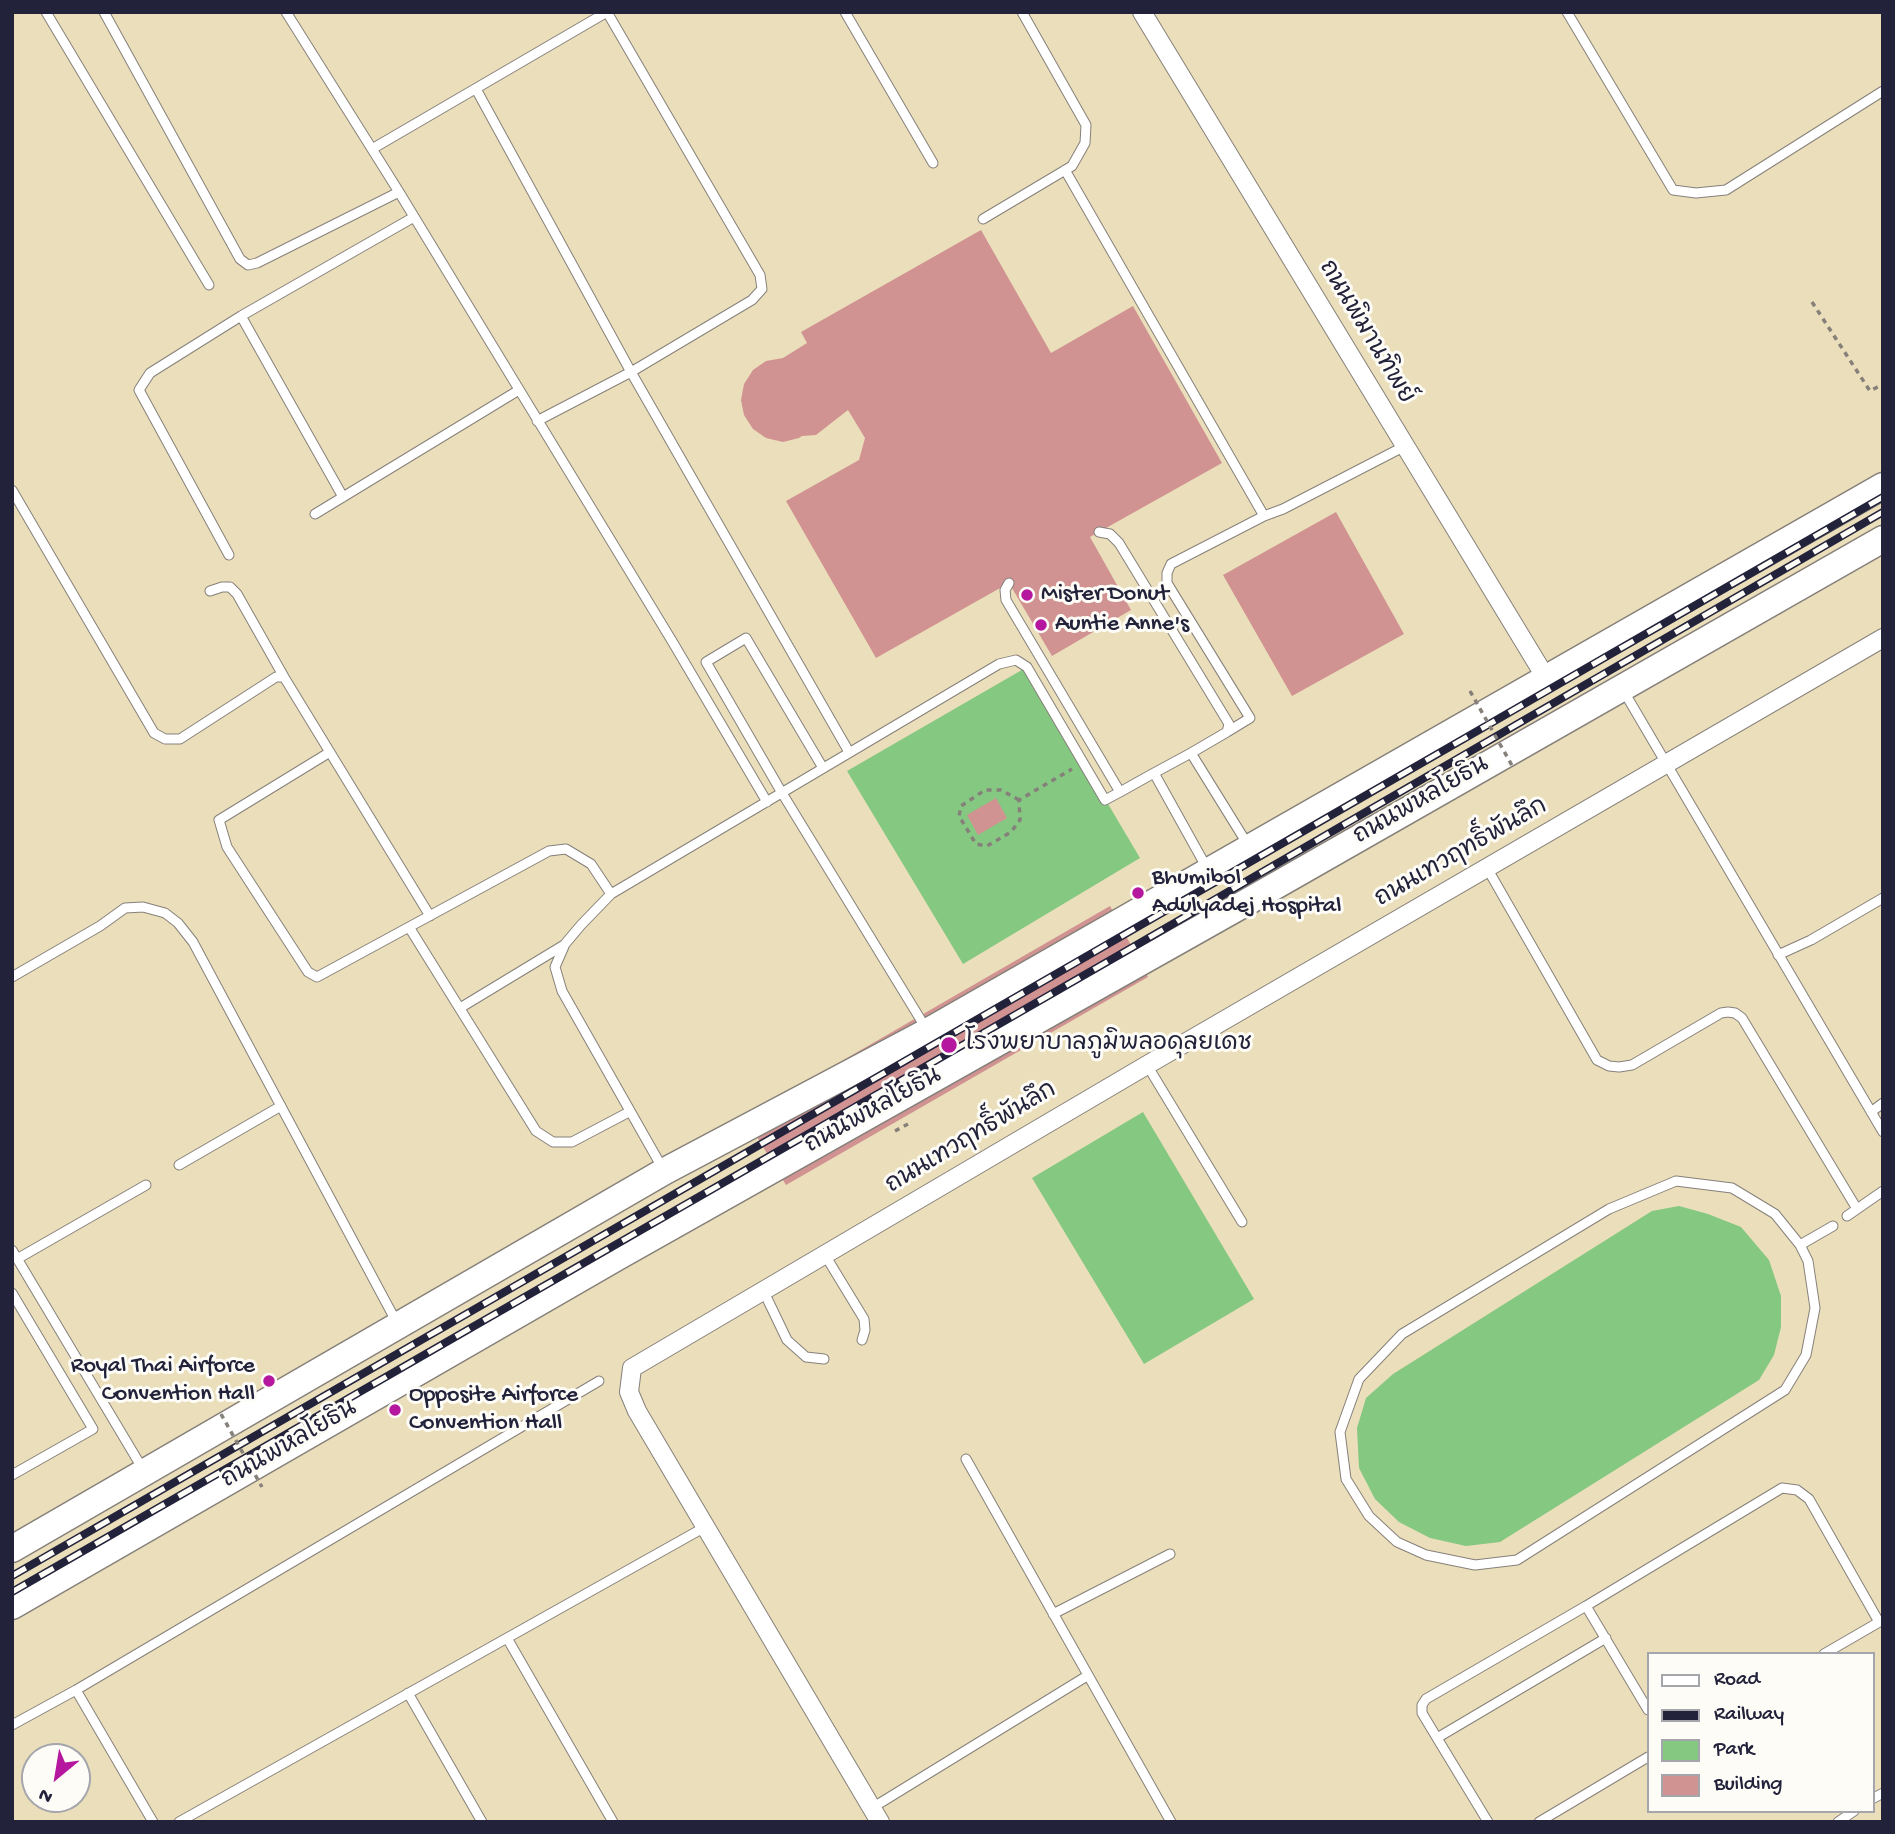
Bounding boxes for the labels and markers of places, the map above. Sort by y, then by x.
place label: Mister Donut [1041,581,1169,609]
marker: Mister Donut [1019,587,1035,603]
place label: Auntie Anne's [1055,611,1189,639]
marker: Auntie Anne's [1033,617,1049,633]
place label: Bhumibol Adulyadej Hospital [1152,865,1341,921]
marker: Bhumibol Adulyadej Hospital [1130,885,1146,901]
place label: โรงพยาบาลภูมิพลอดุลยเดช [965,1031,1252,1059]
marker: โรงพยาบาลภูมิพลอดุลยเดช [939,1035,959,1055]
place label: Royal Thai Airforce Convention Hall [71,1353,255,1409]
marker: Royal Thai Airforce Convention Hall [261,1373,277,1389]
place label: Opposite Airforce Convention Hall [409,1382,578,1438]
marker: Opposite Airforce Convention Hall [387,1402,403,1418]

